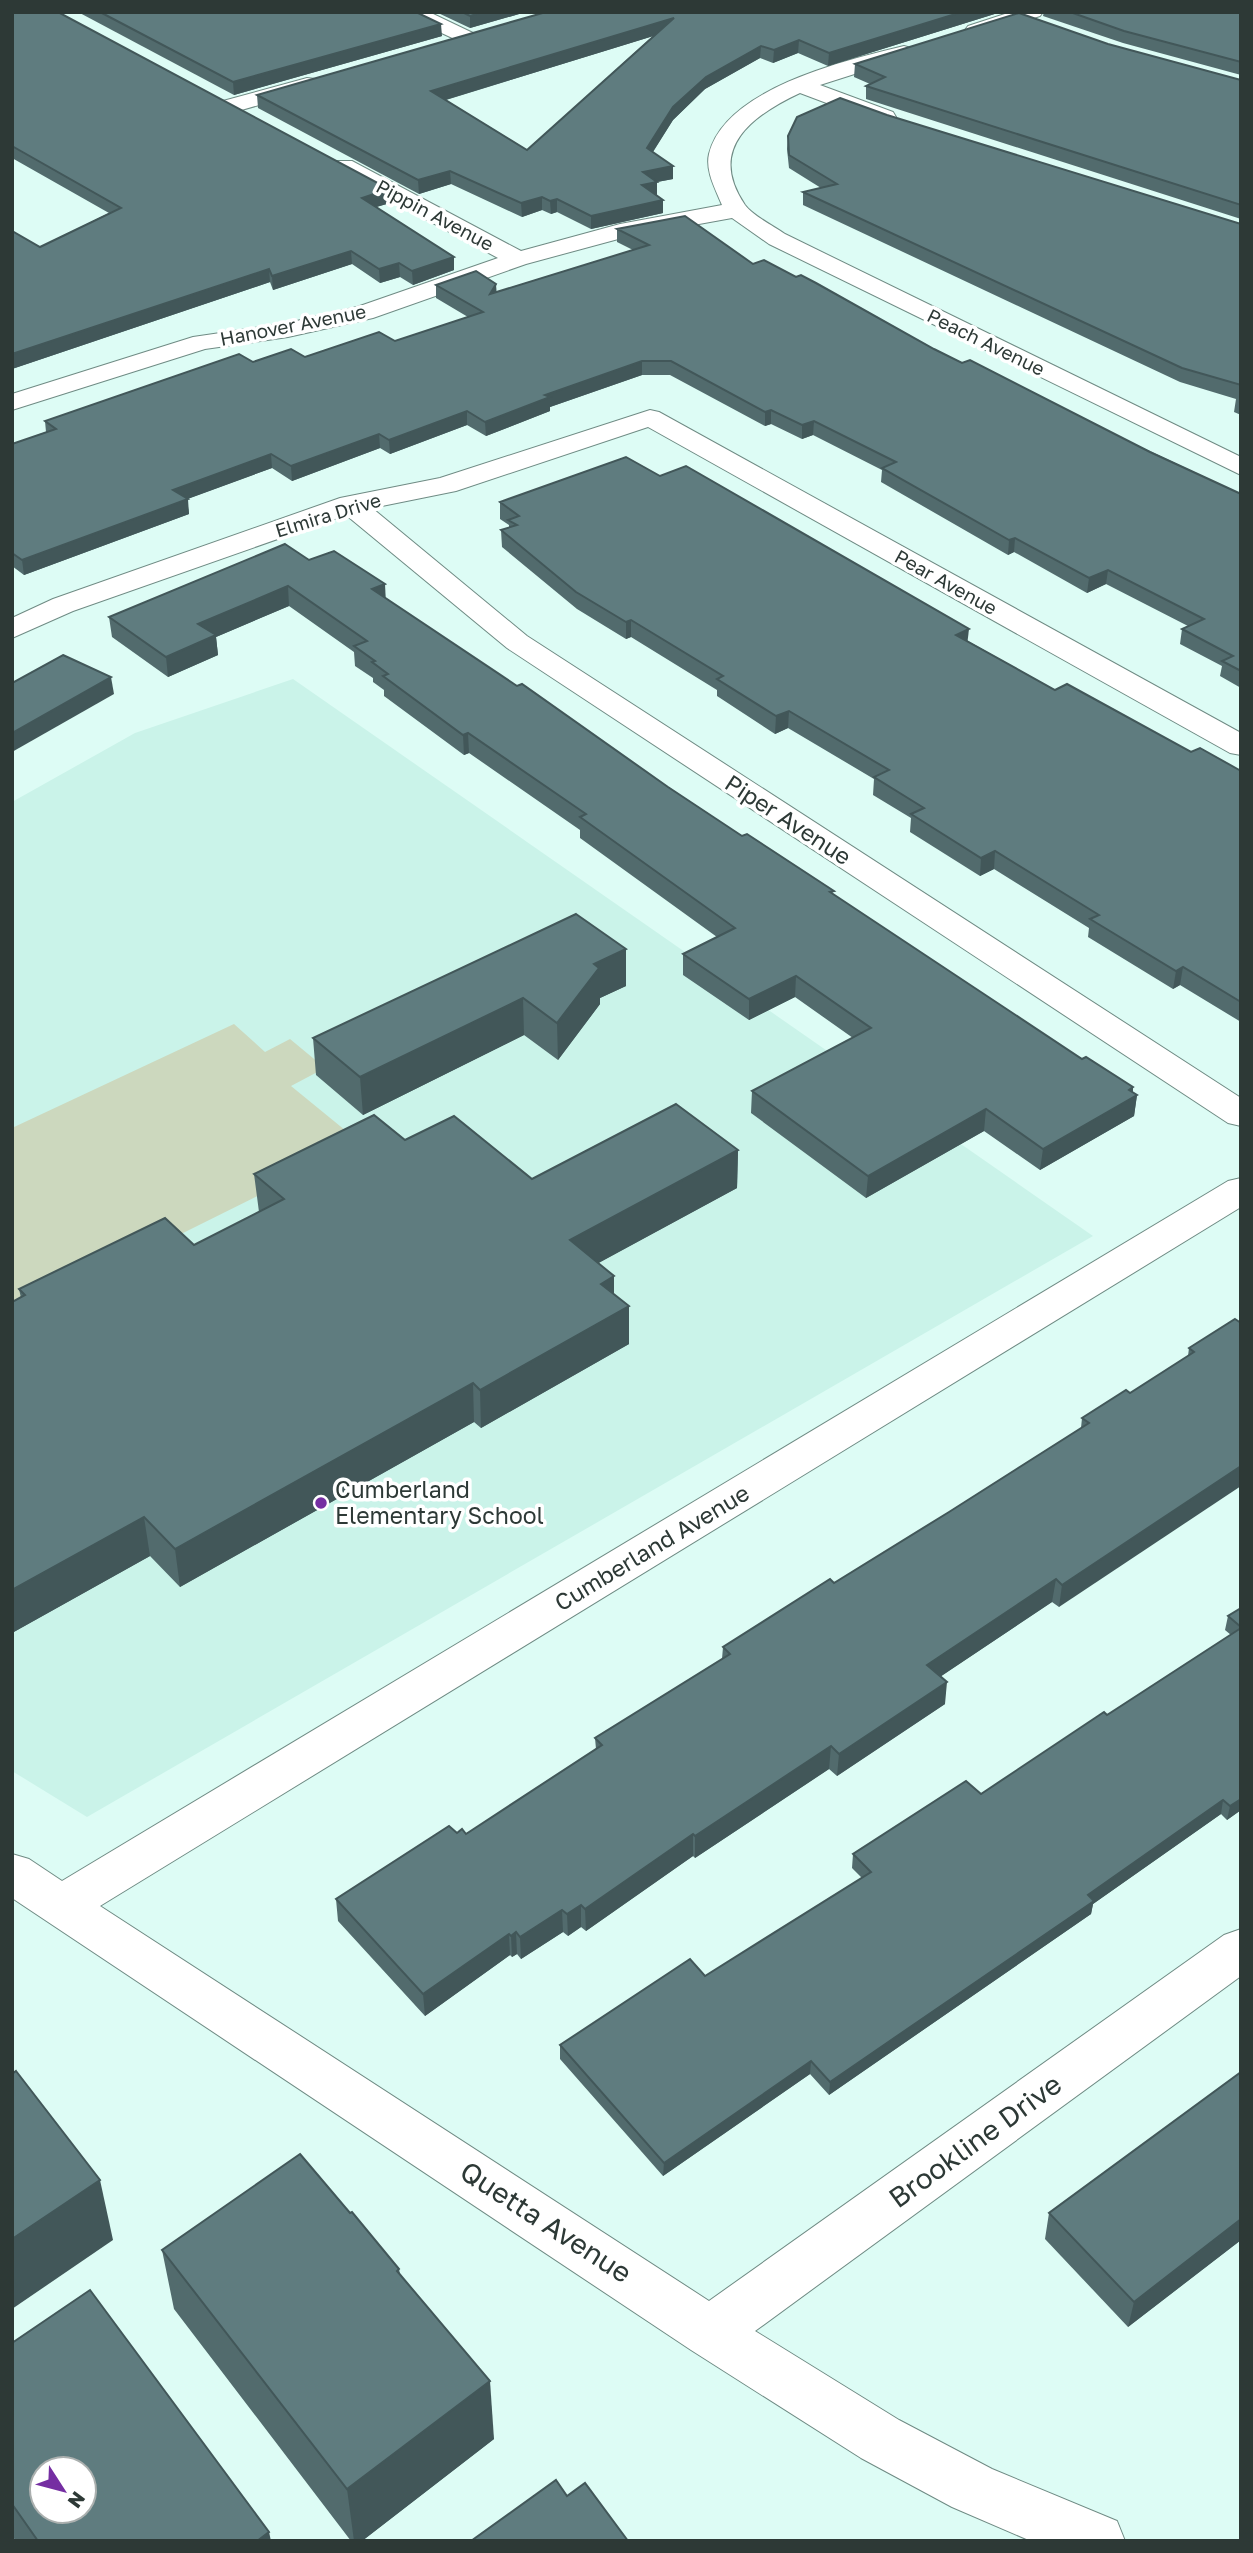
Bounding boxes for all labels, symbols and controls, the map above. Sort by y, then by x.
street label: Pippin Avenue [373,174,498,255]
street label: Hanover Avenue [218,299,368,350]
street label: Peach Avenue [924,303,1049,380]
street label: Elmira Drive [272,488,384,542]
street label: Pear Avenue [891,544,1001,619]
street label: Piper Avenue [720,768,857,870]
place label: Cumberland Elementary School [335,1475,544,1529]
street label: Cumberland Avenue [549,1478,754,1616]
marker: Cumberland Elementary School [313,1495,329,1511]
street label: Brookline Drive [882,2067,1067,2214]
street label: Quetta Avenue [454,2154,638,2289]
north arrow [28,2455,98,2525]
text: N [64,2488,91,2513]

